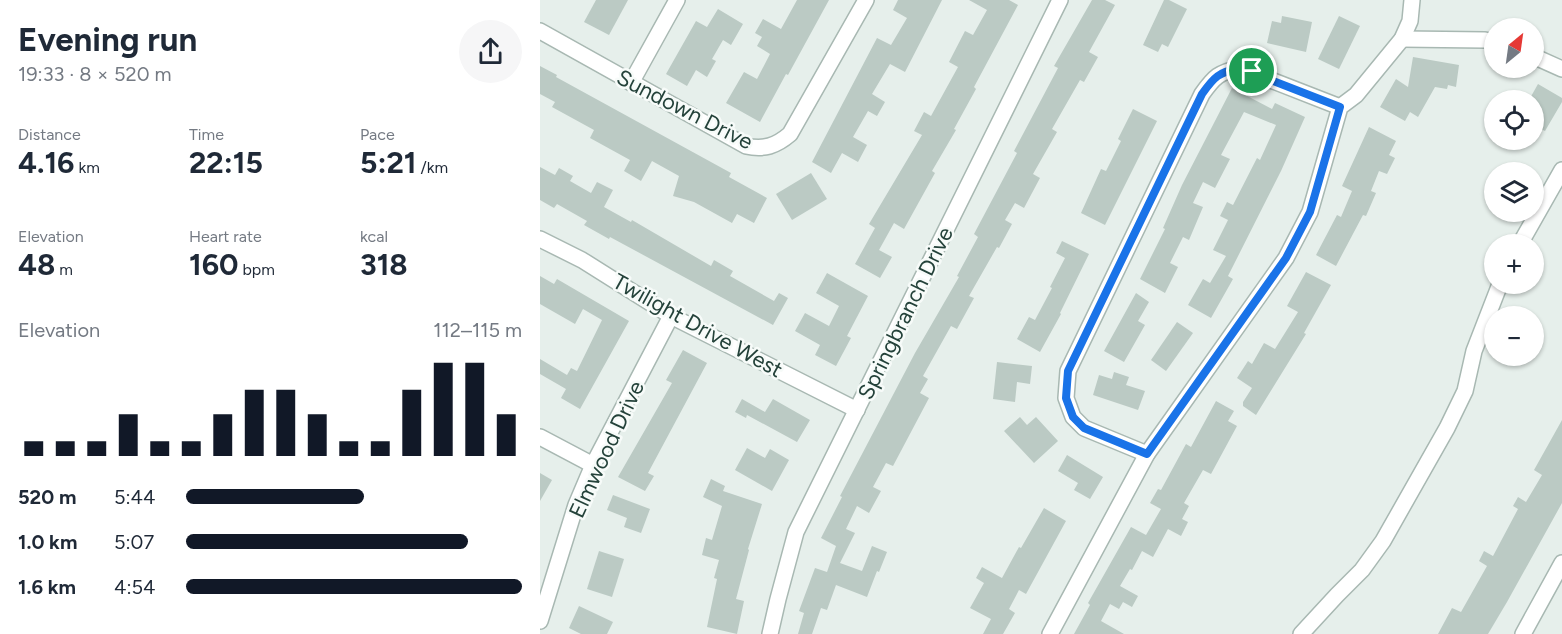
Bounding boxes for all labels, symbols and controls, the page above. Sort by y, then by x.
north arrow [1484,18,1544,78]
map controls [1484,18,1544,366]
text: Evening run [18,20,197,59]
button: share [459,20,522,83]
pin [1226,45,1277,96]
icon: arrive [1235,54,1268,87]
text: 19:33 · 8 × 520 m [18,62,171,86]
street label: Sundown Drive [612,64,757,155]
button: locate [1484,90,1544,150]
text: Distance [18,125,81,144]
text: Time [189,125,224,144]
text: Pace [360,125,395,144]
text: 4.16 [18,144,75,181]
text: 22:15 [189,144,263,181]
text: 5:21 [360,144,417,181]
text: km [75,158,100,177]
text: /km [417,158,448,177]
button: layers [1484,162,1544,222]
street label: Springbranch Drive [852,223,959,404]
text: Elevation [18,227,84,246]
text: Heart rate [189,227,262,246]
text: kcal [360,227,388,246]
button: + [1484,234,1544,294]
text: 48 [18,246,55,283]
text: 160 [189,246,239,283]
text: 318 [360,246,408,283]
text: m [55,260,73,279]
text: bpm [239,260,275,279]
street label: Twilight Drive West [608,268,788,383]
button: − [1484,306,1544,366]
text: Elevation [18,318,100,342]
text: 112–115 m [433,318,522,342]
street label: Elmwood Drive [563,376,650,522]
text: 520 m [18,485,76,509]
text: 5:44 [114,485,155,509]
text: 1.0 km [18,530,77,554]
text: 5:07 [114,530,154,554]
text: 1.6 km [18,575,76,599]
text: 4:54 [114,575,155,599]

